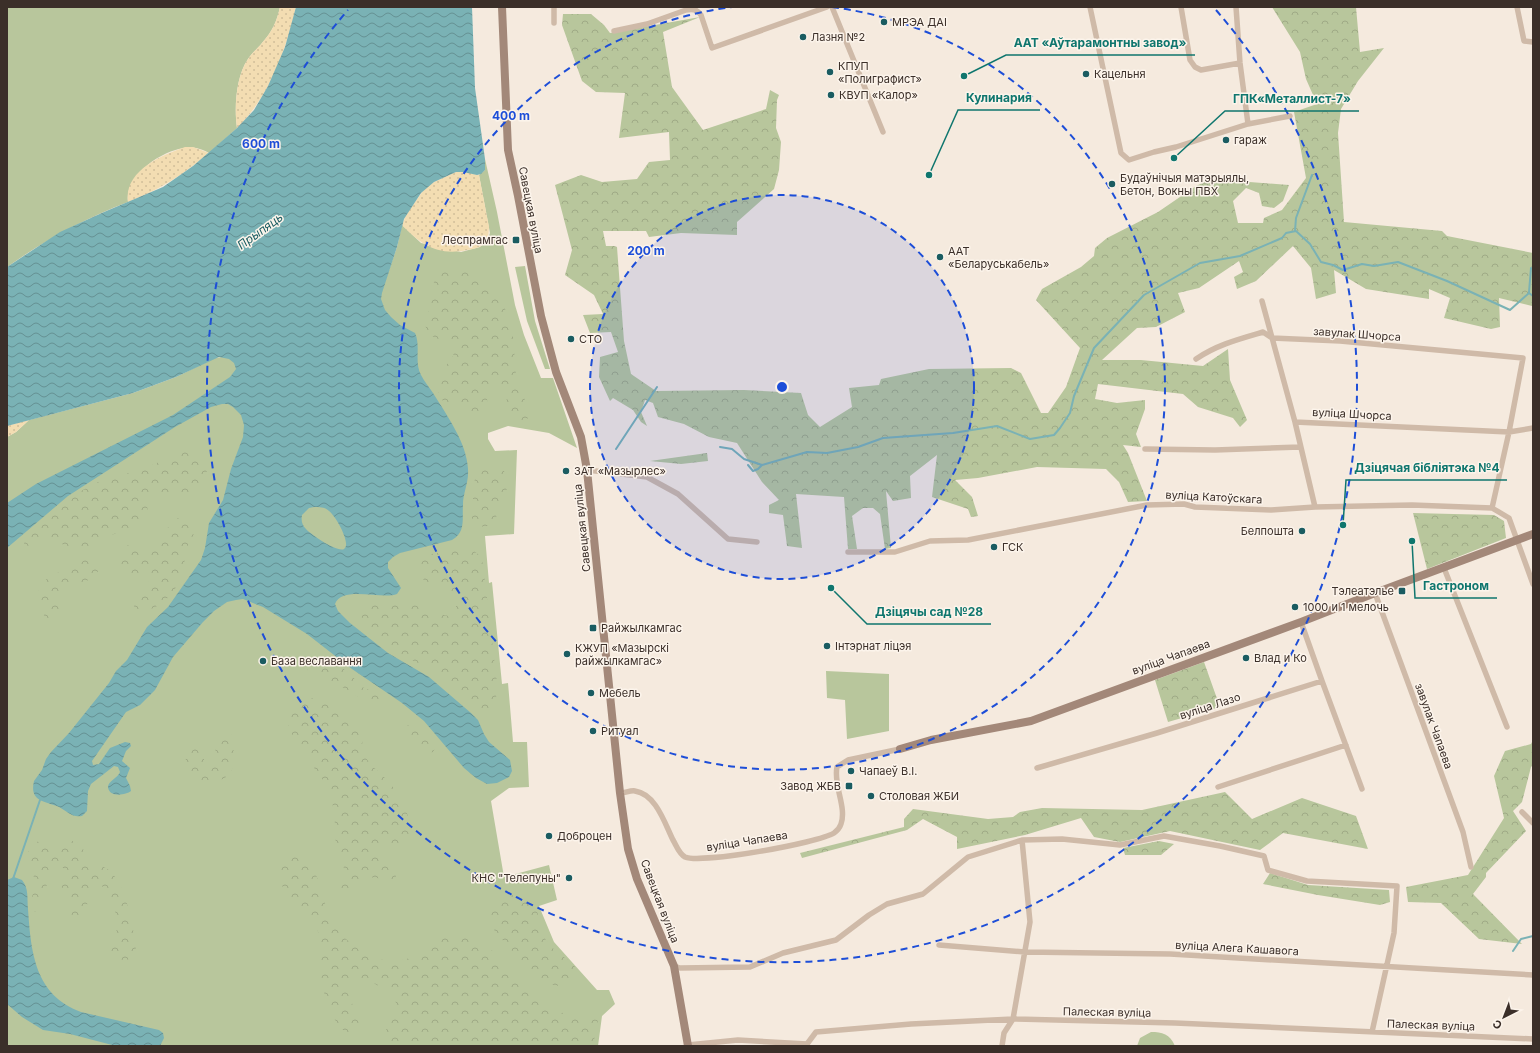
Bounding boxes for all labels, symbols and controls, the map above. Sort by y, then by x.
place label: МРЭА ДАІ [892,15,947,29]
marker: МРЭА ДАІ [879,17,889,27]
place label: Лазня №2 [811,30,865,44]
callout: ААТ «Аўтарамонтны завод» [1006,31,1195,55]
marker: Лазня №2 [798,32,808,42]
text: ААТ «Аўтарамонтны завод» [1014,35,1186,50]
place label: КПУП «Полиграфист» [838,59,922,86]
marker: КПУП «Полиграфист» [825,67,835,77]
place label: Кацельня [1094,67,1146,81]
marker: Кацельня [1081,69,1091,79]
callout: Кулинария [958,86,1040,110]
callout: ГПК«Металлист-7» [1225,87,1359,111]
place label: КВУП «Калор» [839,88,918,102]
marker: КВУП «Калор» [826,90,836,100]
text: Кулинария [966,90,1032,105]
text: ГПК«Металлист-7» [1233,91,1351,106]
text: 400 m [492,108,530,123]
place label: гараж [1234,133,1267,147]
marker: гараж [1221,135,1231,145]
text: 600 m [242,136,280,151]
street label: Савецкая вуліца [516,165,546,255]
place label: Будаўнічыя матэрыялы, Бетон, Вокны ПВХ [1120,171,1249,198]
marker: Будаўнічыя матэрыялы, Бетон, Вокны ПВХ [1107,179,1117,189]
water label: Прыпяць [234,209,286,253]
place label: Леспрамгас [442,233,508,247]
marker: Леспрамгас [511,235,521,245]
text: 200 m [627,243,665,258]
place label: ААТ «Беларуськабель» [948,244,1049,271]
marker: ААТ «Беларуськабель» [935,252,945,262]
street label: завулак Шчорса [1313,324,1401,344]
place label: СТО [579,332,602,346]
marker: СТО [566,334,576,344]
centre of rings [775,380,789,394]
street label: вуліца Шчорса [1312,405,1392,423]
callout: Дзіцячая бібліятэка №4 [1346,456,1507,480]
text: Дзіцячая бібліятэка №4 [1354,460,1500,475]
place label: ЗАТ «Мазырлес» [574,464,666,478]
marker: ЗАТ «Мазырлес» [561,466,571,476]
street label: Савецкая вуліца [570,483,594,573]
street label: вуліца Катоўскага [1165,487,1263,507]
place label: Белпошта [1241,524,1294,538]
marker: Белпошта [1297,526,1307,536]
place label: ГСК [1002,540,1024,554]
marker: ГСК [989,542,999,552]
callout: Гастроном [1415,574,1497,598]
text: Гастроном [1423,578,1489,593]
place label: Тэлеатэлье [1331,584,1394,598]
marker: Тэлеатэлье [1397,586,1407,596]
callout: Дзіцячы сад №28 [867,600,991,624]
place label: 1000 и 1 мелочь [1303,600,1389,614]
marker: 1000 и 1 мелочь [1290,602,1300,612]
text: Дзіцячы сад №28 [875,604,983,619]
place label: Райжылкамгас [601,621,682,635]
marker: Райжылкамгас [588,623,598,633]
street label: вуліца Чапаева [1130,636,1212,678]
place label: Інтэрнат ліцэя [835,639,911,653]
place label: КЖУП «Мазырскі райжылкамгас» [575,641,669,668]
marker: Інтэрнат ліцэя [822,641,832,651]
marker: КЖУП «Мазырскі райжылкамгас» [562,649,572,659]
place label: Влад и Ко [1254,651,1307,665]
marker: Влад и Ко [1241,653,1251,663]
place label: База веславання [271,654,362,668]
marker: База веславання [258,656,268,666]
street label: завулак Чапаева [1412,681,1456,771]
place label: Мебель [599,686,641,700]
marker: Мебель [586,688,596,698]
street label: вуліца Лазо [1178,689,1243,722]
place label: Ритуал [601,724,638,738]
marker: Ритуал [588,726,598,736]
place label: Чапаеў В.І. [859,764,918,778]
marker: Чапаеў В.І. [846,766,856,776]
place label: Завод ЖБВ [780,779,841,793]
marker: Завод ЖБВ [844,781,854,791]
place label: Столовая ЖБИ [879,789,959,803]
marker: Столовая ЖБИ [866,791,876,801]
street label: вуліца Чапаева [705,828,789,854]
place label: Доброцен [557,829,612,843]
marker: Доброцен [544,831,554,841]
street label: Савецкая вуліца [638,857,682,945]
place label: КНС "Телепуны" [472,871,561,885]
marker: КНС "Телепуны" [564,873,574,883]
street label: вуліца Алега Кашавога [1175,938,1299,958]
north arrow [1484,997,1524,1037]
street label: Палеская вуліца [1063,1004,1151,1020]
street label: Палеская вуліца [1387,1016,1475,1034]
text: С [1490,1017,1505,1032]

